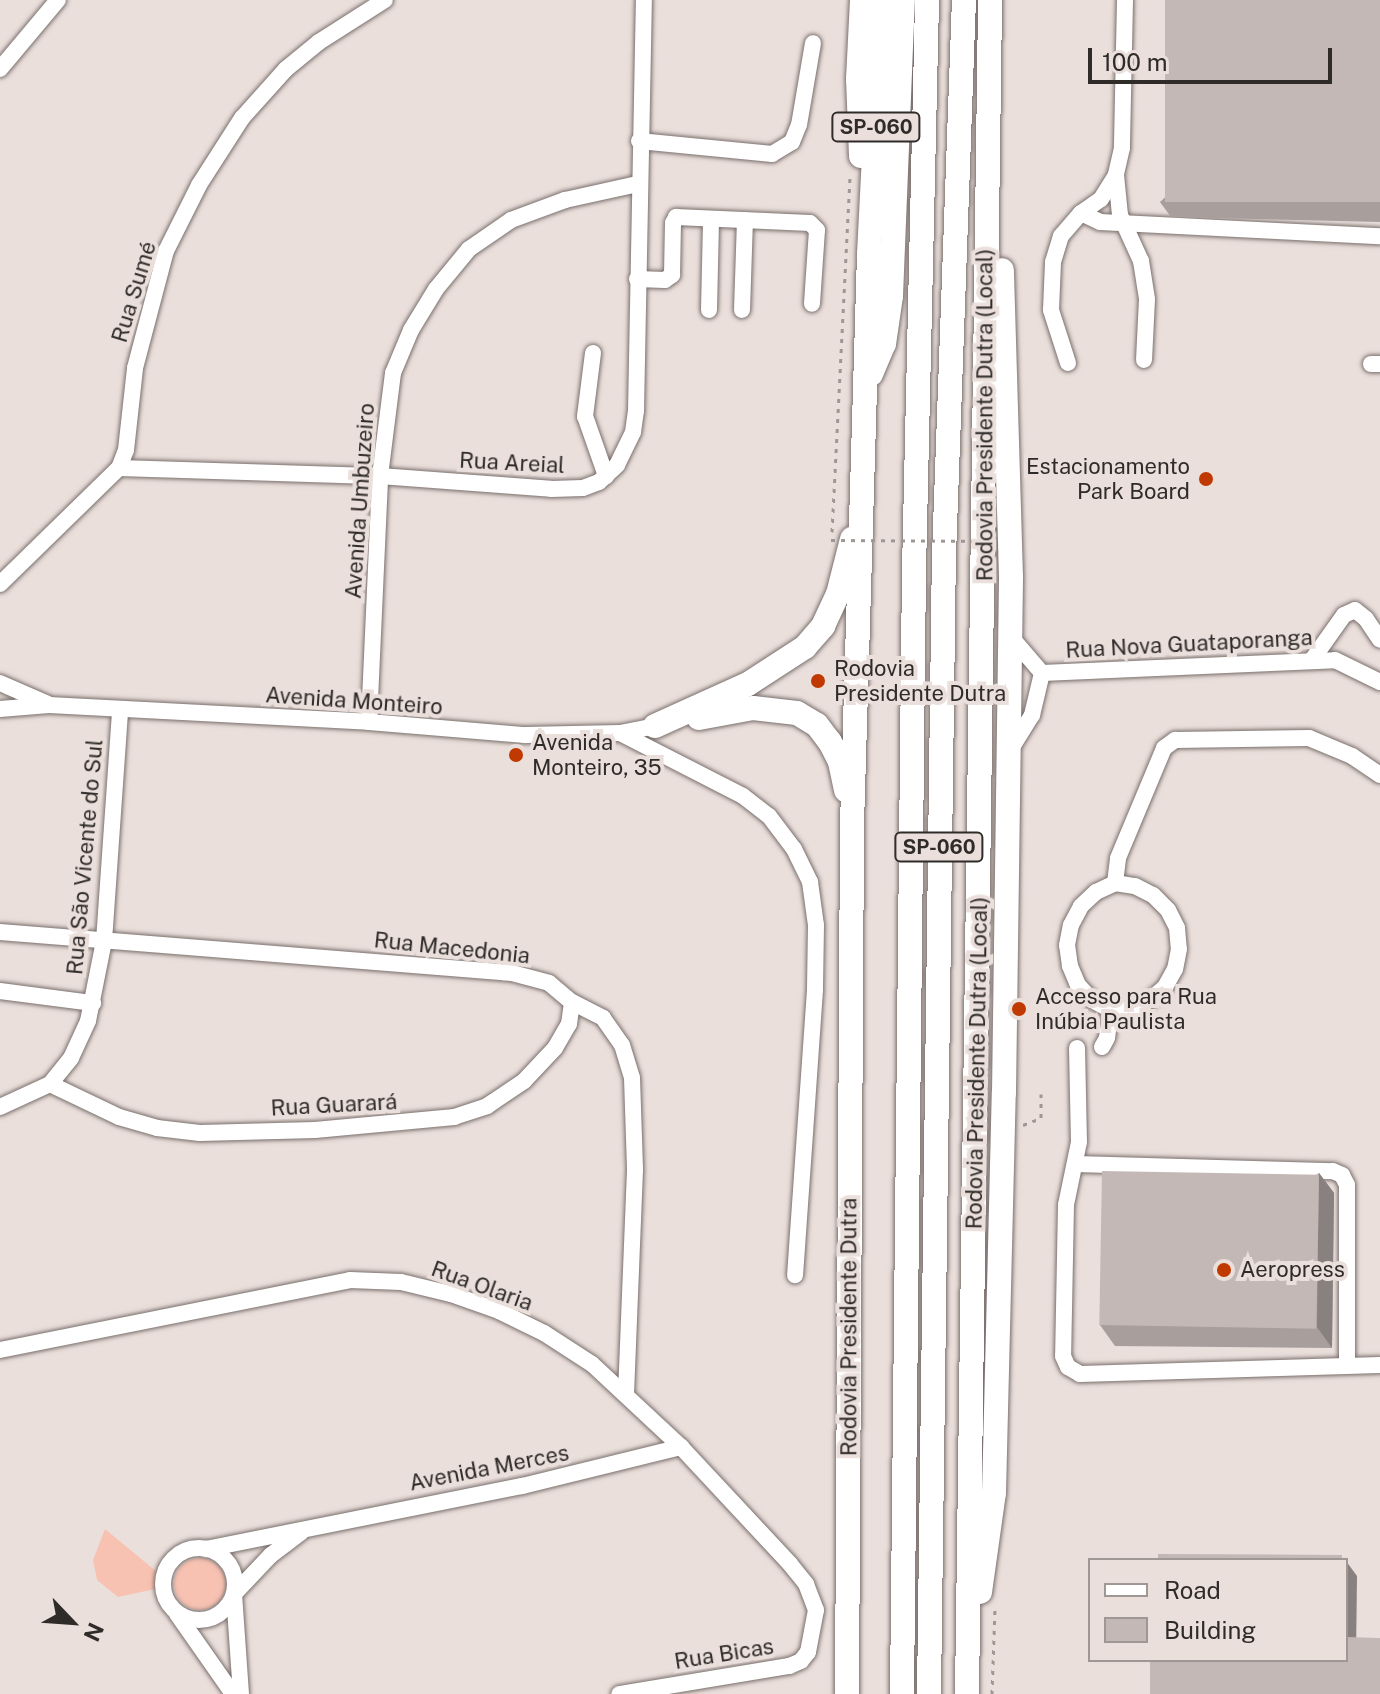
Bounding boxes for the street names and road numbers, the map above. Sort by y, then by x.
road number: SP-060 [830,111,922,143]
street label: Rua Sumé [106,238,162,346]
street label: Rodovia Presidente Dutra (Local) [972,249,998,581]
street label: Avenida Umbuzeiro [340,402,380,600]
street label: Rua Areial [458,447,566,479]
street label: Rua Nova Guataporanga [1065,624,1313,664]
street label: Avenida Monteiro [265,682,443,720]
street label: Rua São Vicente do Sul [61,737,109,977]
road number: SP-060 [893,831,985,863]
street label: Rodovia Presidente Dutra (Local) [961,896,993,1230]
street label: Rua Macedonia [373,927,531,969]
street label: Rua Guarará [270,1089,398,1121]
street label: Rodovia Presidente Dutra [836,1198,862,1456]
street label: Rua Olaria [428,1255,536,1317]
street label: Avenida Merces [407,1440,571,1496]
street label: Rua Bicas [672,1633,776,1675]

